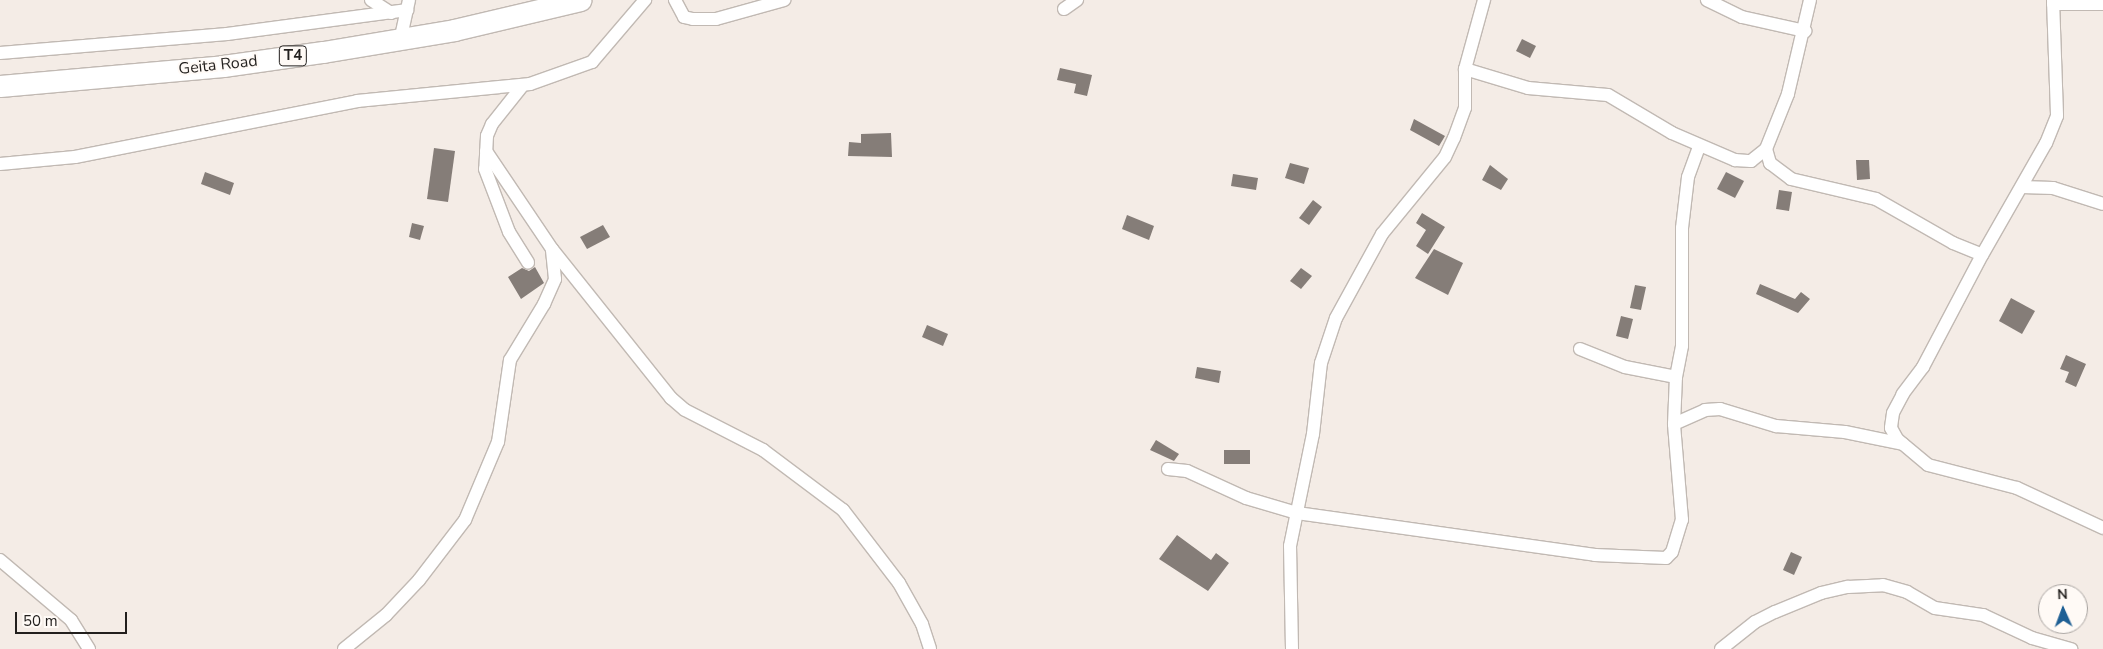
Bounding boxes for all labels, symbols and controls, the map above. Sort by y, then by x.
road number: T4 [278,44,308,68]
street label: Geita Road [178,51,258,79]
north arrow [2038,584,2088,634]
text: N [2057,585,2068,604]
scale bar [18,602,130,634]
text: 50 m [23,611,58,631]

